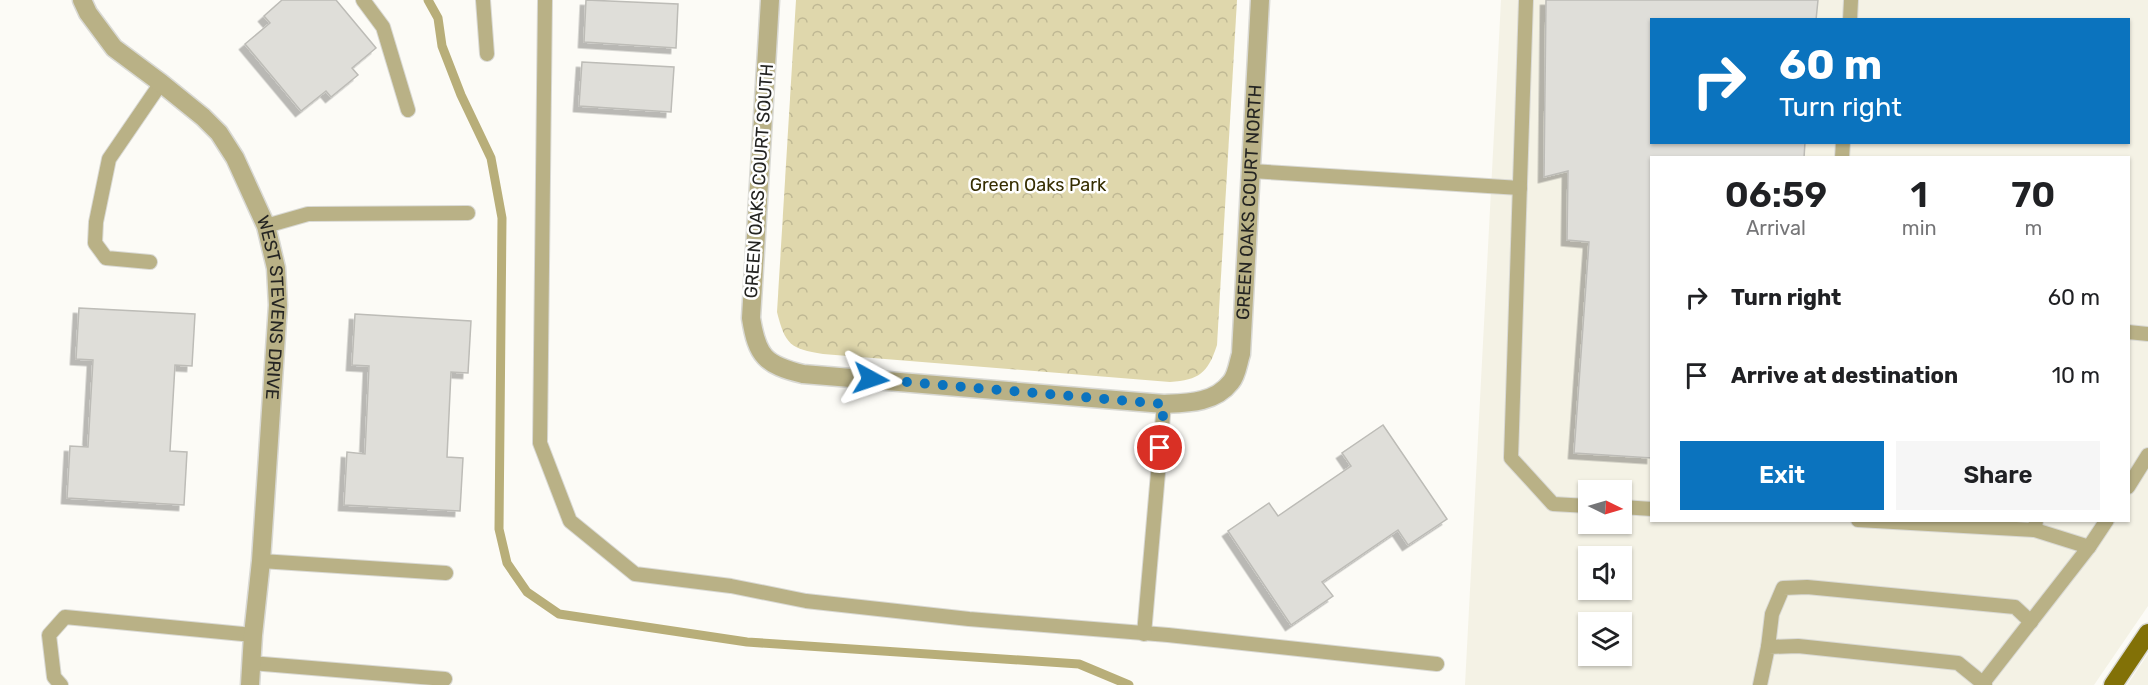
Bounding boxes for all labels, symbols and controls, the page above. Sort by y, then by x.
text: 60 m [1779,40,1882,90]
icon: right [1680,42,1758,120]
street label: GREEN OAKS COURT SOUTH [740,63,778,299]
street label: GREEN OAKS COURT NORTH [1232,84,1266,320]
text: Turn right [1779,91,1902,123]
text: 06:59 [1725,173,1827,216]
text: 1 [1911,173,1928,216]
text: 70 [2011,173,2055,216]
park label: Green Oaks Park [970,174,1107,196]
street label: WEST STEVENS DRIVE [252,212,289,401]
text: Arrival [1746,216,1806,240]
text: min [1902,216,1937,240]
text: m [2024,216,2042,240]
icon: right [1680,281,1713,314]
text: Turn right [1731,284,1841,311]
text: 60 m [2048,284,2100,311]
position arrow [839,347,903,411]
icon: arrive [1680,359,1713,392]
text: Arrive at destination [1731,362,1958,389]
text: 10 m [2052,362,2100,389]
pin [1134,422,1185,473]
icon: arrive [1143,431,1176,464]
button: Exit [1680,441,1884,510]
button: Share [1896,441,2100,510]
north arrow [1578,480,1632,534]
map controls [1578,480,1632,666]
button: sound [1578,546,1632,600]
button: layers [1578,612,1632,666]

